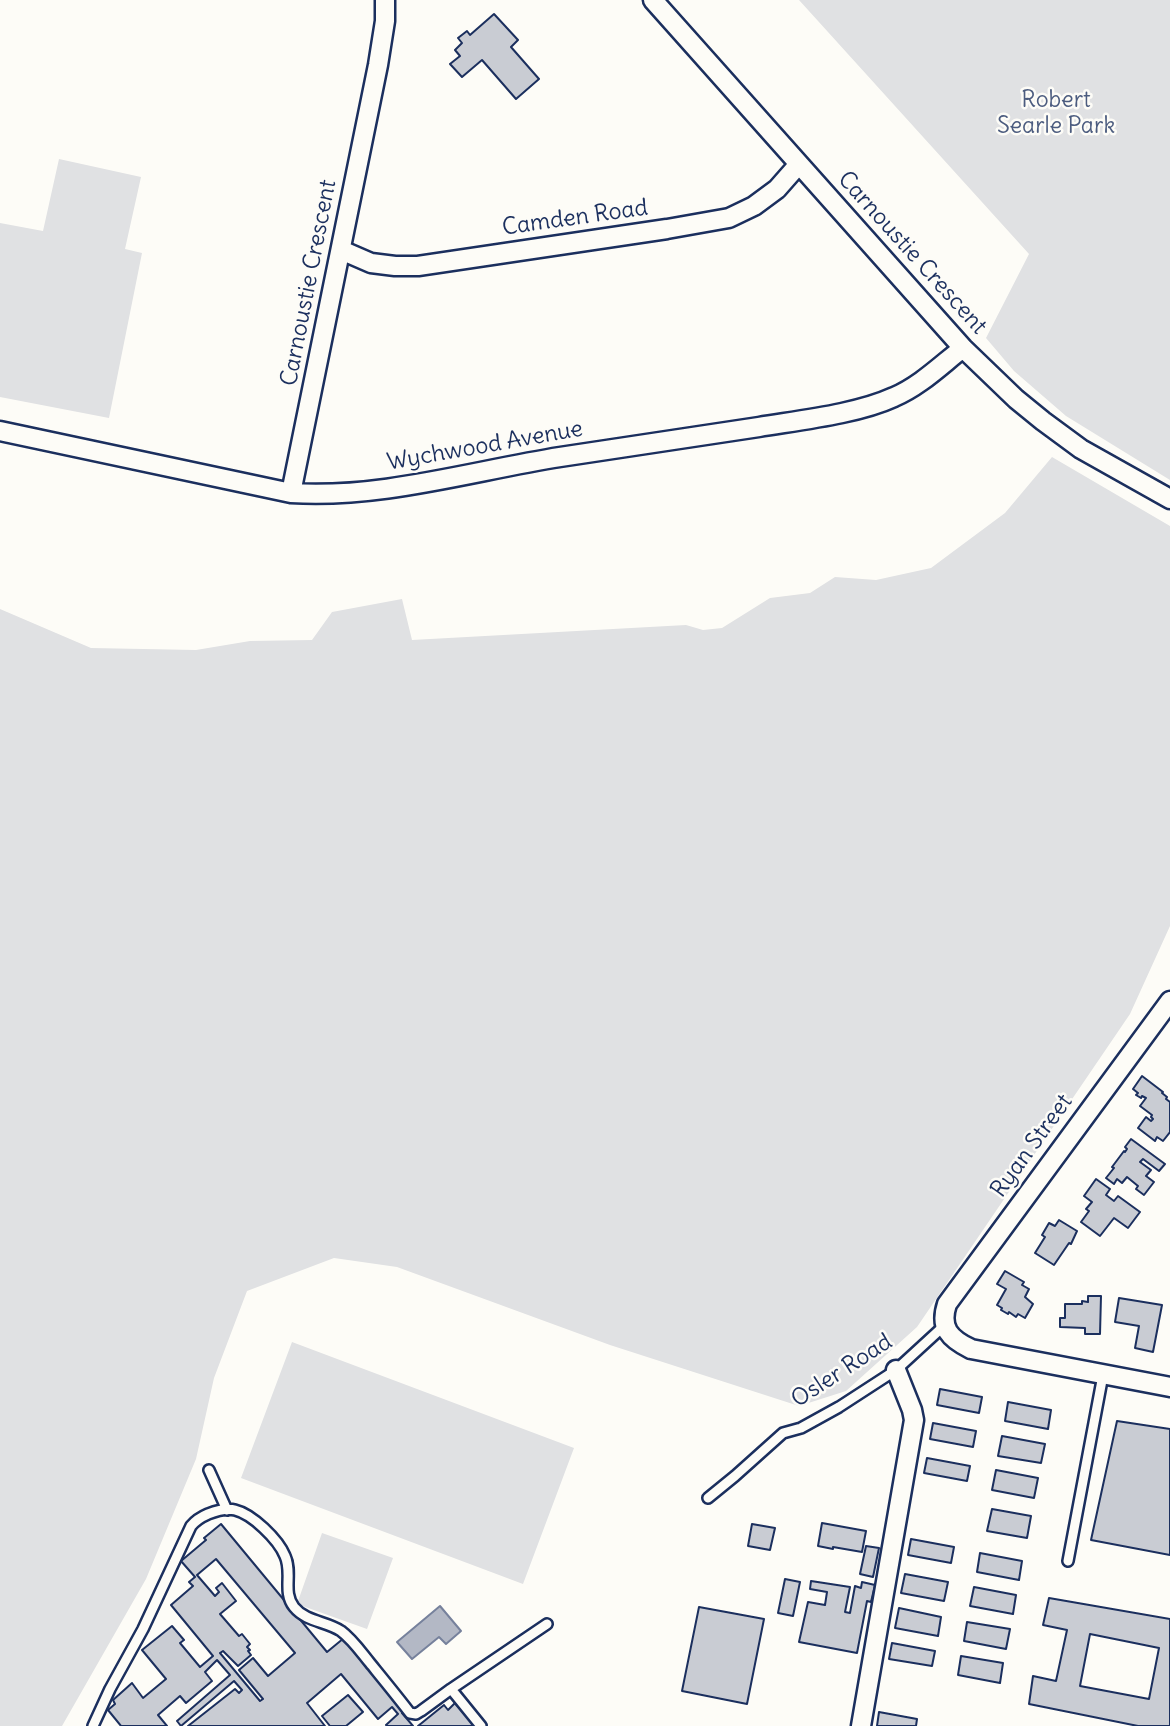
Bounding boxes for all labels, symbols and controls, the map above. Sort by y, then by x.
park label: Robert Searle Park [997,86,1115,140]
street label: Carnoustie Crescent [832,166,992,340]
street label: Carnoustie Crescent [275,178,343,388]
street label: Camden Road [500,194,650,242]
street label: Wychwood Avenue [385,415,585,477]
street label: Ryan Street [985,1089,1079,1203]
street label: Osler Road [786,1328,898,1414]

